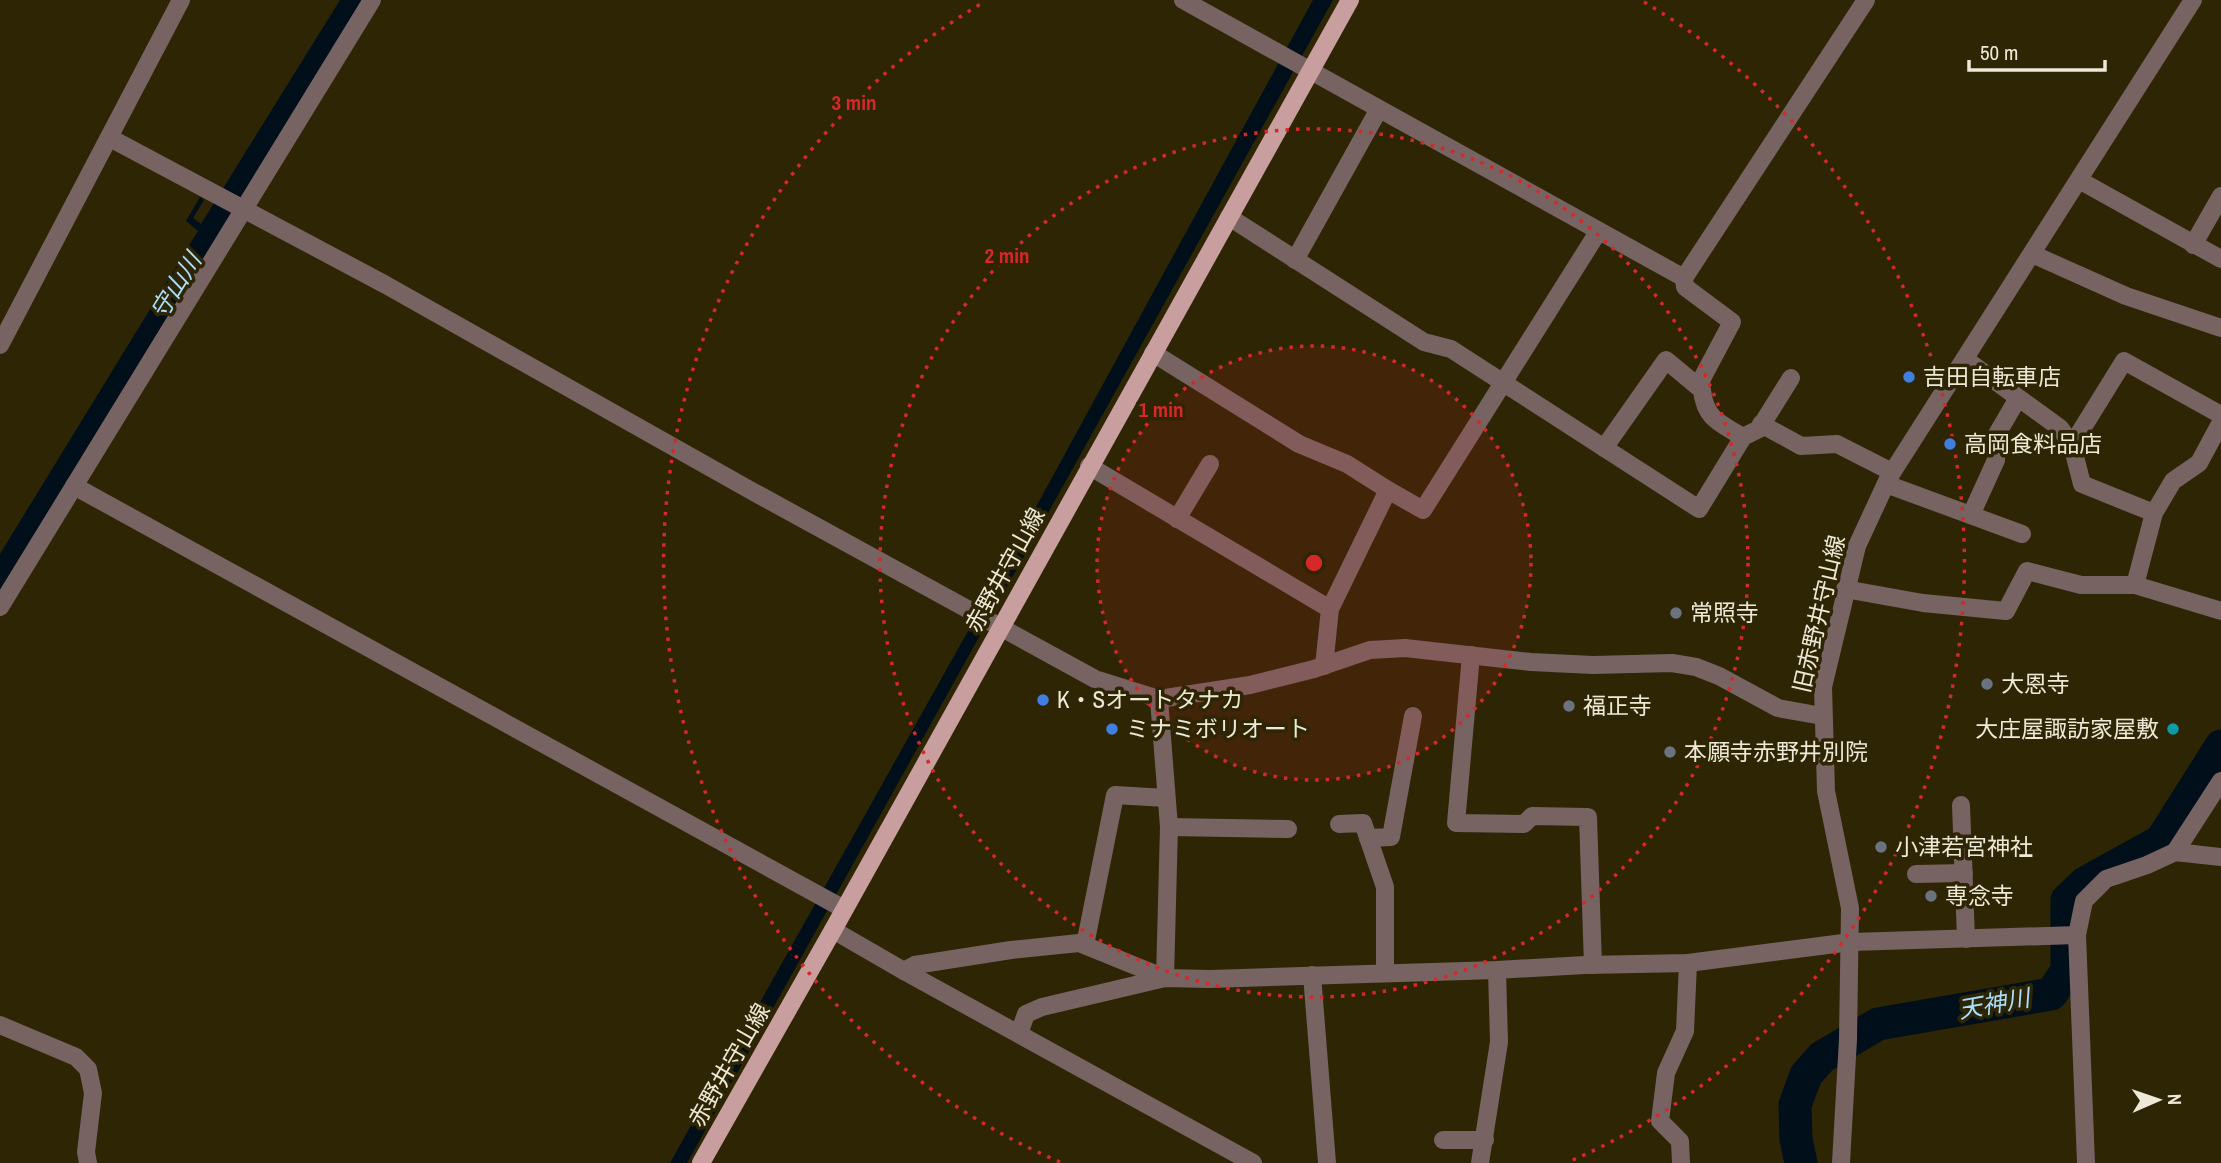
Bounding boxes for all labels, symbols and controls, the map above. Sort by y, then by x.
scale bar [1969,28,2106,72]
text: 50 m [1980,38,2018,67]
text: 3 min [832,88,876,117]
text: 2 min [985,241,1029,270]
water label: 守山川 [143,244,209,324]
place label: 吉田自転車店 [1923,361,2061,392]
marker: 吉田自転車店 [1901,369,1917,385]
text: 1 min [1139,395,1183,424]
place label: 高岡食料品店 [1964,428,2102,459]
marker: 高岡食料品店 [1942,436,1958,452]
street label: 赤野井守山線 [958,502,1052,638]
street label: 旧赤野井守山線 [1785,532,1852,696]
centre of rings [1302,551,1326,575]
place label: 常照寺 [1690,597,1759,628]
marker: 常照寺 [1668,605,1684,621]
place label: 大恩寺 [2001,668,2070,699]
marker: 大恩寺 [1979,676,1995,692]
place label: K・Sオートタナカ [1057,684,1243,715]
place label: 福正寺 [1583,690,1652,721]
marker: K・Sオートタナカ [1035,692,1051,708]
marker: 福正寺 [1561,698,1577,714]
place label: ミナミボリオート [1126,713,1310,744]
place label: 大庄屋諏訪家屋敷 [1975,713,2159,744]
marker: ミナミボリオート [1104,721,1120,737]
marker: 大庄屋諏訪家屋敷 [2165,721,2181,737]
place label: 本願寺赤野井別院 [1684,736,1868,767]
marker: 本願寺赤野井別院 [1662,744,1678,760]
place label: 小津若宮神社 [1895,831,2033,862]
marker: 小津若宮神社 [1873,839,1889,855]
place label: 専念寺 [1945,880,2014,911]
marker: 専念寺 [1923,888,1939,904]
water label: 天神川 [1956,980,2035,1025]
street label: 赤野井守山線 [681,997,776,1132]
north arrow [2123,1065,2193,1135]
text: N [2162,1093,2188,1105]

